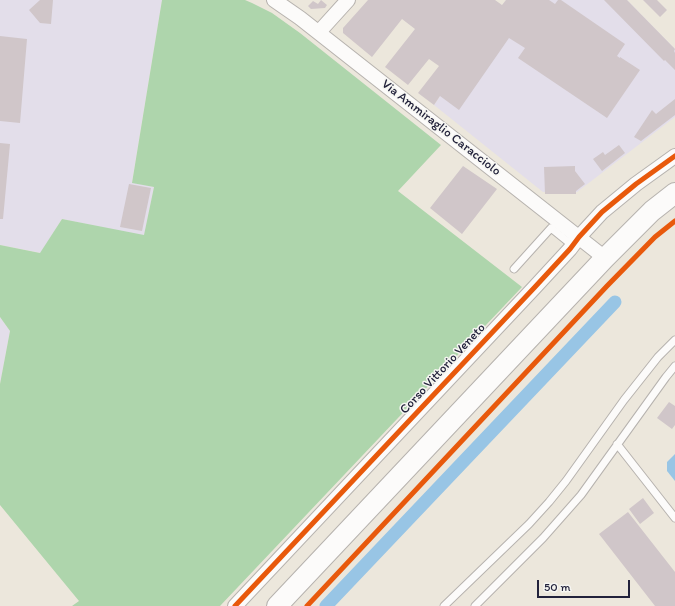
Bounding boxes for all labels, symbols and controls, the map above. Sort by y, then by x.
street label: Via Ammiraglio Caracciolo [378,77,504,179]
street label: Corso Vittorio Veneto [397,320,489,418]
scale bar [539,572,632,598]
text: 50 m [544,580,570,594]

